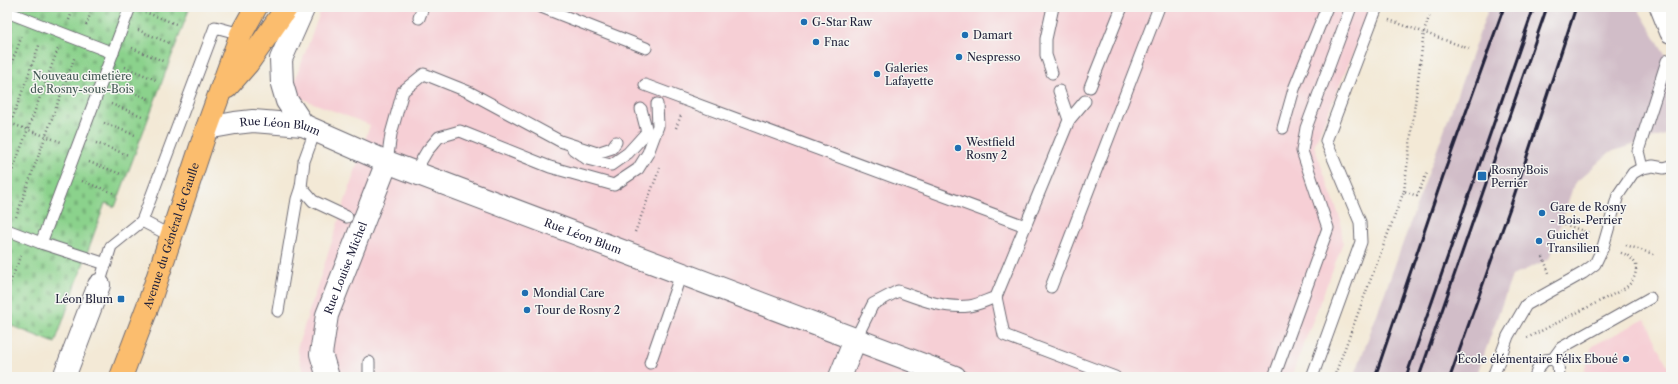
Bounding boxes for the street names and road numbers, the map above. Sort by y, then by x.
street label: Rue Léon Blum [239,114,323,139]
street label: Avenue du Général de Gaulle [140,161,202,312]
street label: Rue Léon Blum [542,215,624,257]
street label: Rue Louise Michel [321,219,370,316]

